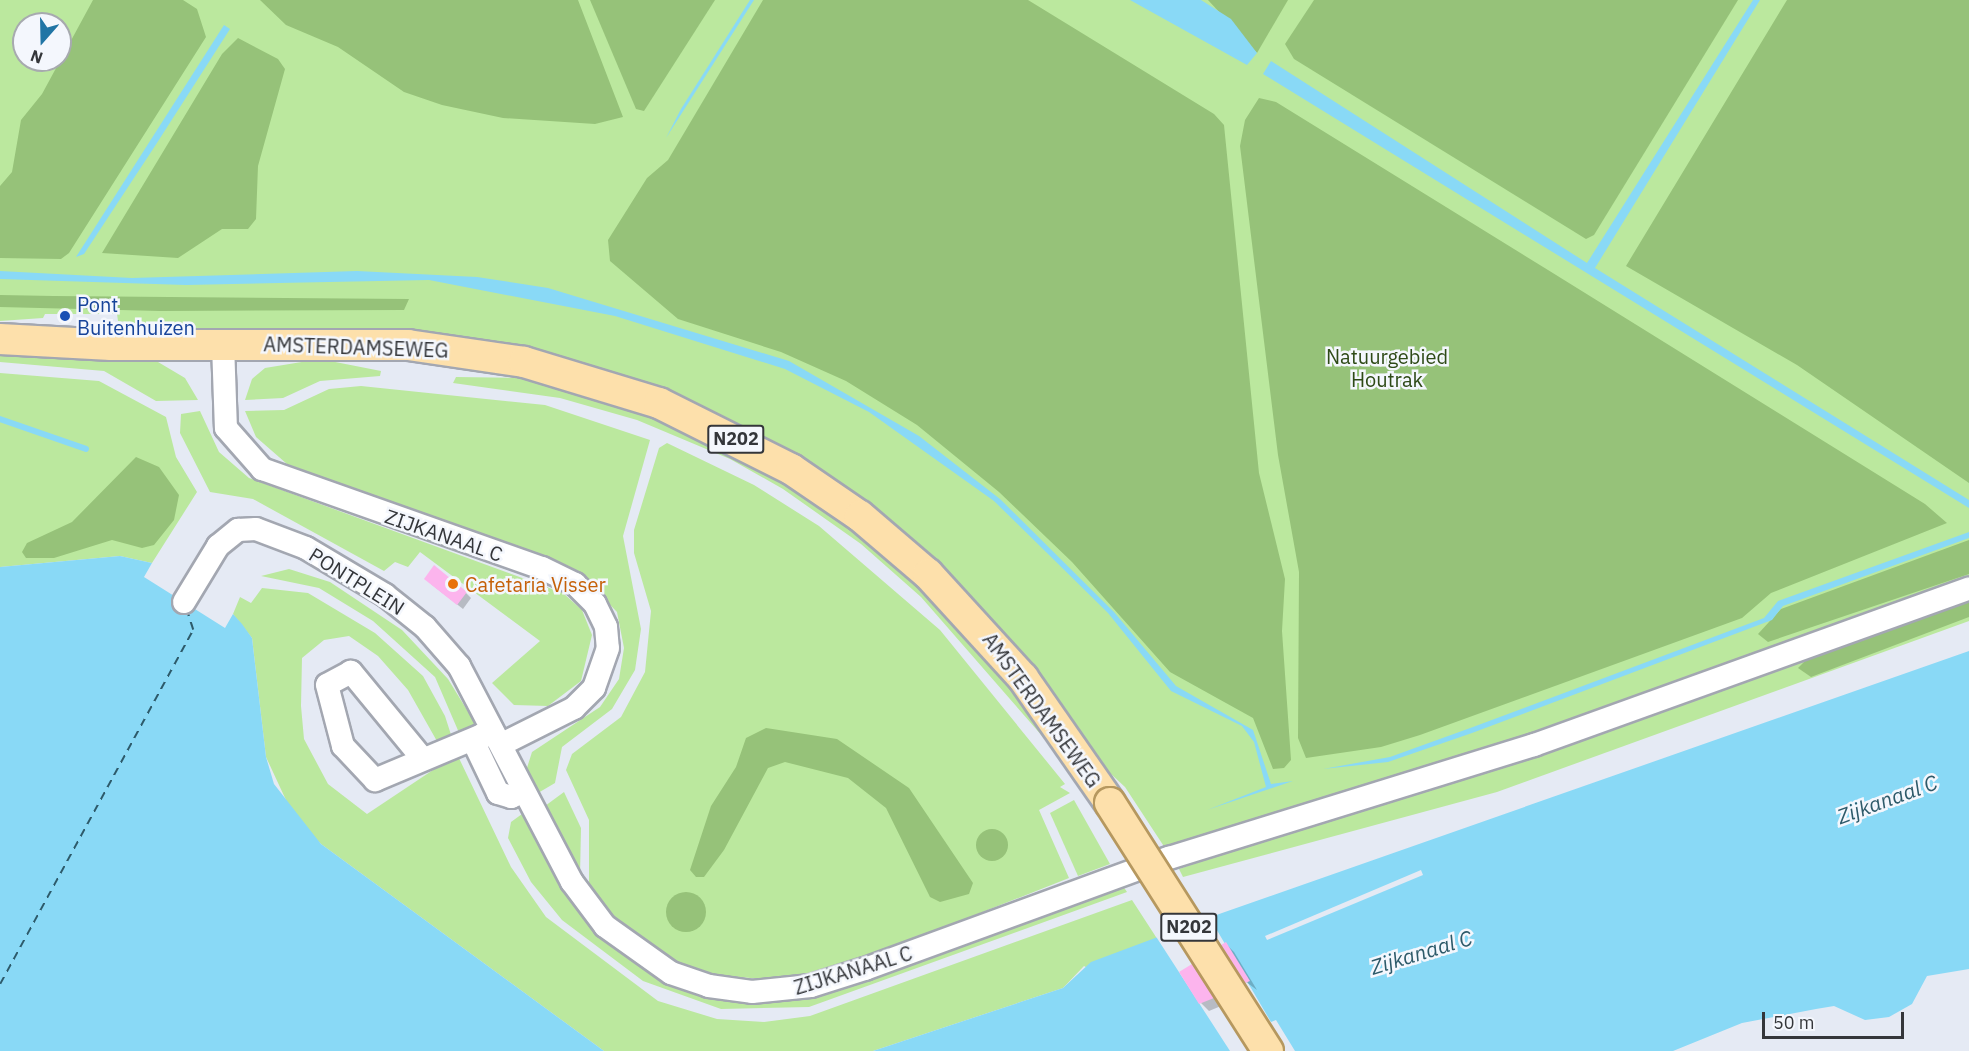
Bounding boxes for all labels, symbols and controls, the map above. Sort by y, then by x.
north arrow [12,12,72,72]
text: N [28,46,45,68]
place label: Pont Buitenhuizen [77,292,195,339]
marker: Pont Buitenhuizen [58,309,72,323]
street label: AMSTERDAMSEWEG [263,332,449,362]
park label: Natuurgebied Houtrak [1326,345,1448,392]
road number: N202 [706,424,766,454]
street label: ZIJKANAAL C [382,504,506,566]
street label: PONTPLEIN [305,542,409,620]
place label: Cafetaria Visser [465,572,606,596]
marker: Cafetaria Visser [446,577,460,591]
street label: AMSTERDAMSEWEG [978,628,1106,792]
water label: Zijkanaal C [1833,769,1941,829]
road number: N202 [1159,912,1219,942]
water label: Zijkanaal C [1367,925,1475,979]
street label: ZIJKANAAL C [791,941,915,999]
scale bar [1765,1000,1908,1038]
text: 50 m [1773,1011,1815,1034]

